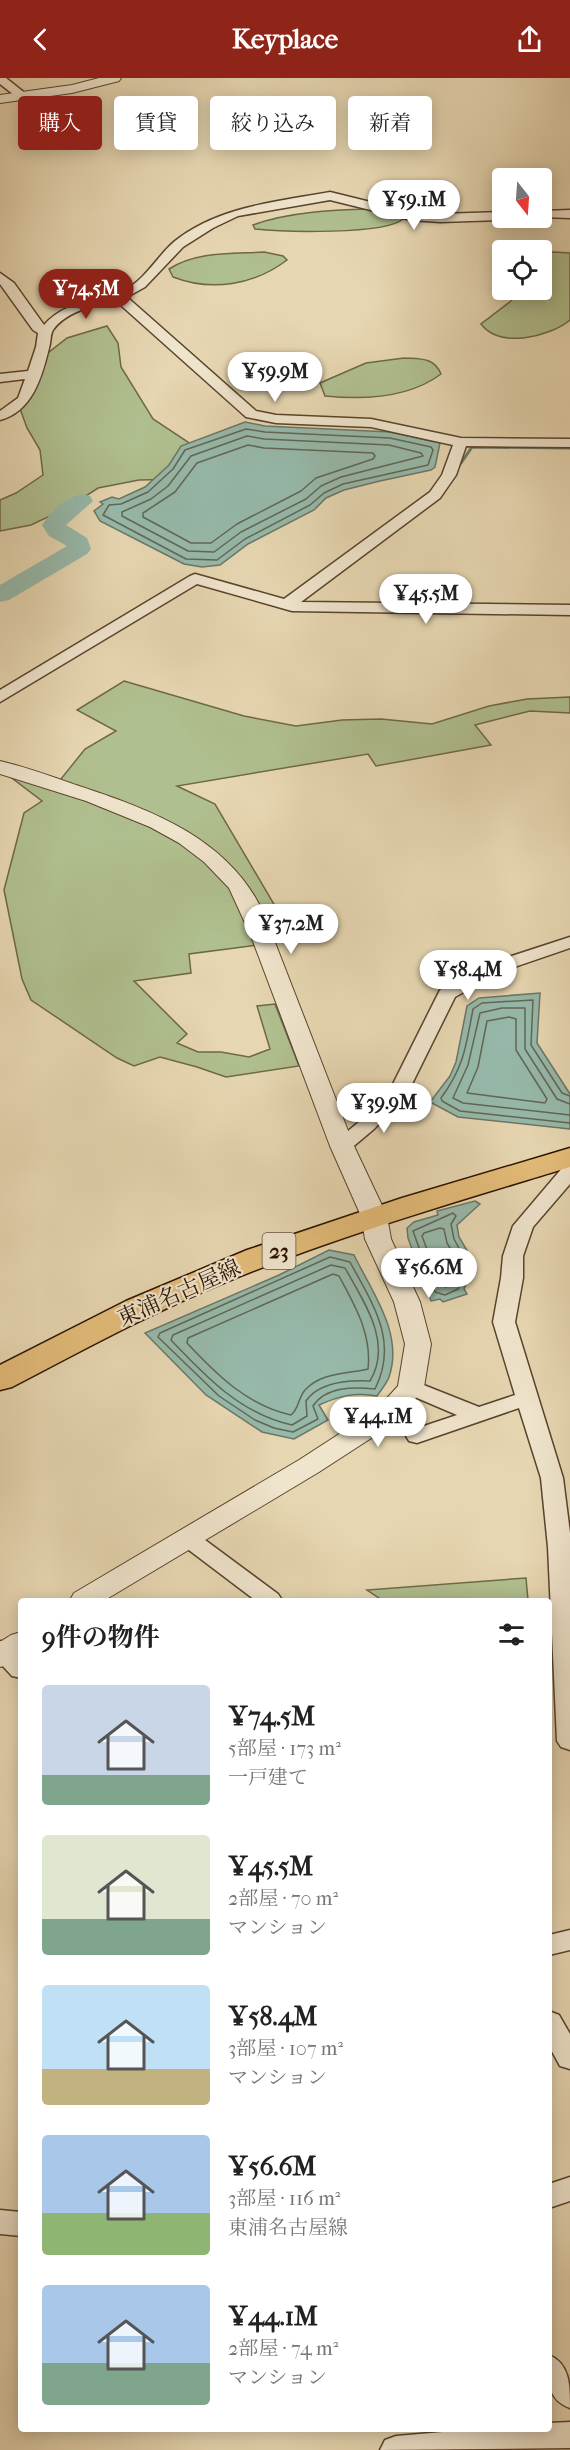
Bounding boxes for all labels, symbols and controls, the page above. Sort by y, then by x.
icon: back [24,23,57,56]
text: Keyplace [232,23,338,55]
icon: share [513,23,546,56]
chip: 購入 [18,96,102,150]
chip: 賃貸 [114,96,198,150]
chip: 絞り込み [210,96,336,150]
chip: 新着 [348,96,432,150]
north arrow [492,168,552,228]
map controls [492,168,552,300]
pin: ¥59.1M [365,180,463,231]
text: ¥59.1M [382,188,446,211]
button: locate [492,240,552,300]
pin: ¥74.5M [37,269,135,320]
text: ¥74.5M [53,277,119,300]
pin: ¥59.9M [226,352,324,403]
text: ¥59.9M [241,360,309,383]
pin: ¥45.5M [377,574,475,625]
text: ¥45.5M [393,582,459,605]
pin: ¥37.2M [242,904,340,955]
text: ¥37.2M [258,912,324,935]
pin: ¥58.4M [419,950,517,1001]
text: ¥58.4M [434,958,502,981]
pin: ¥39.9M [335,1083,433,1134]
text: ¥39.9M [351,1091,417,1114]
road number: 23 [262,1233,296,1269]
pin: ¥56.6M [380,1248,478,1299]
street label: 東浦名古屋線 [113,1254,245,1332]
text: ¥56.6M [395,1256,463,1279]
pin: ¥44.1M [329,1397,427,1448]
text: ¥44.1M [343,1405,413,1428]
icon: filters [495,1618,528,1651]
text: 9件の物件 [42,1622,160,1653]
text: ¥74.5M [228,1701,315,1732]
icon: home [90,1709,162,1781]
text: 5部屋 · 173 m² [228,1737,341,1760]
text: 一戸建て [228,1766,308,1789]
text: ¥45.5M [228,1851,313,1882]
icon: home [90,1859,162,1931]
text: 2部屋 · 70 m² [228,1887,338,1910]
text: マンション [228,1916,327,1939]
text: ¥58.4M [228,2001,317,2032]
icon: home [90,2009,162,2081]
text: 3部屋 · 107 m² [228,2037,343,2060]
text: マンション [228,2066,327,2089]
text: ¥56.6M [228,2151,316,2182]
icon: home [90,2159,162,2231]
text: 3部屋 · 116 m² [228,2187,340,2210]
text: 東浦名古屋線 [228,2216,348,2239]
text: ¥44.1M [228,2301,318,2332]
icon: home [90,2309,162,2381]
text: 2部屋 · 74 m² [228,2337,338,2360]
text: マンション [228,2366,327,2389]

